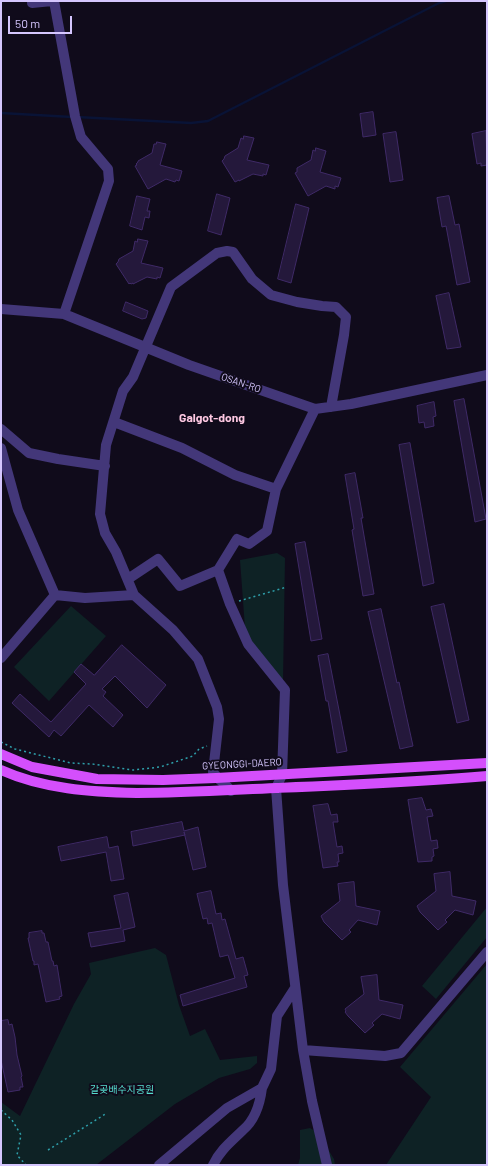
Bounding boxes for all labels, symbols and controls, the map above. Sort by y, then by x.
scale bar [10,8,74,34]
text: 50 m [15,16,40,30]
street label: OSAN-RO [220,371,262,395]
district label: Galgot-dong [179,411,245,425]
street label: GYEONGGI-DAERO [202,756,282,772]
park label: 갈곶배수지공원 [90,1084,154,1096]

